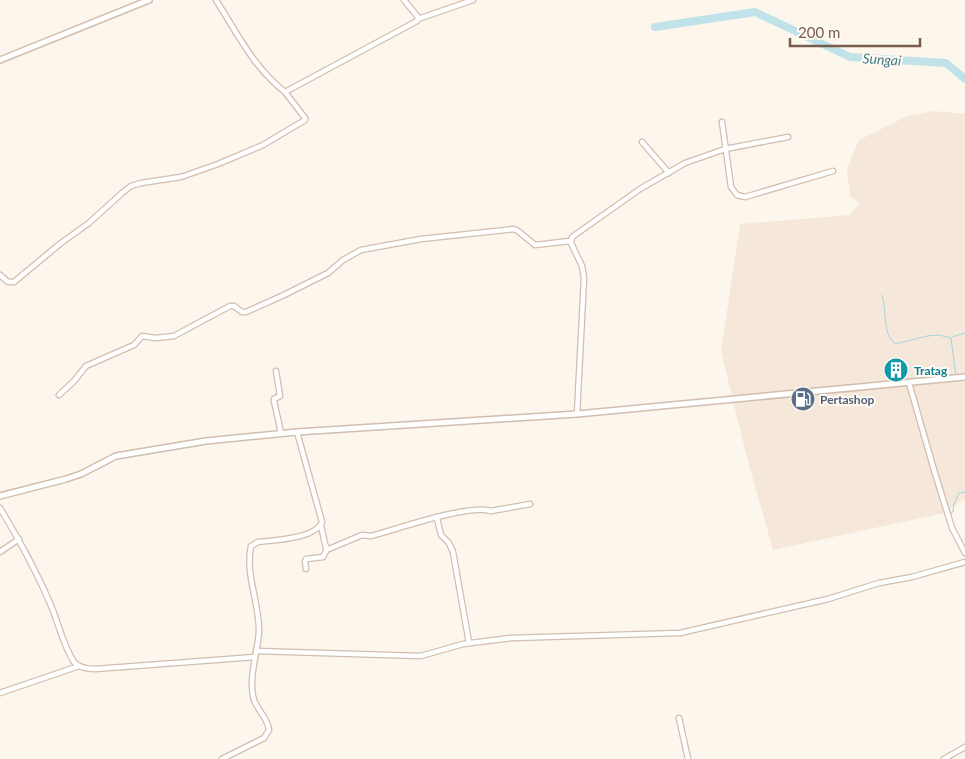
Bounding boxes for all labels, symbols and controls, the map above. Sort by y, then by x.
scale bar [790,15,920,47]
text: 200 m [798,23,840,41]
water label: Sungai [862,49,903,69]
building icon: Tratag [883,357,909,383]
place label: Tratag [914,363,948,378]
fuel station icon: Pertashop [790,386,816,412]
place label: Pertashop [820,392,875,407]

